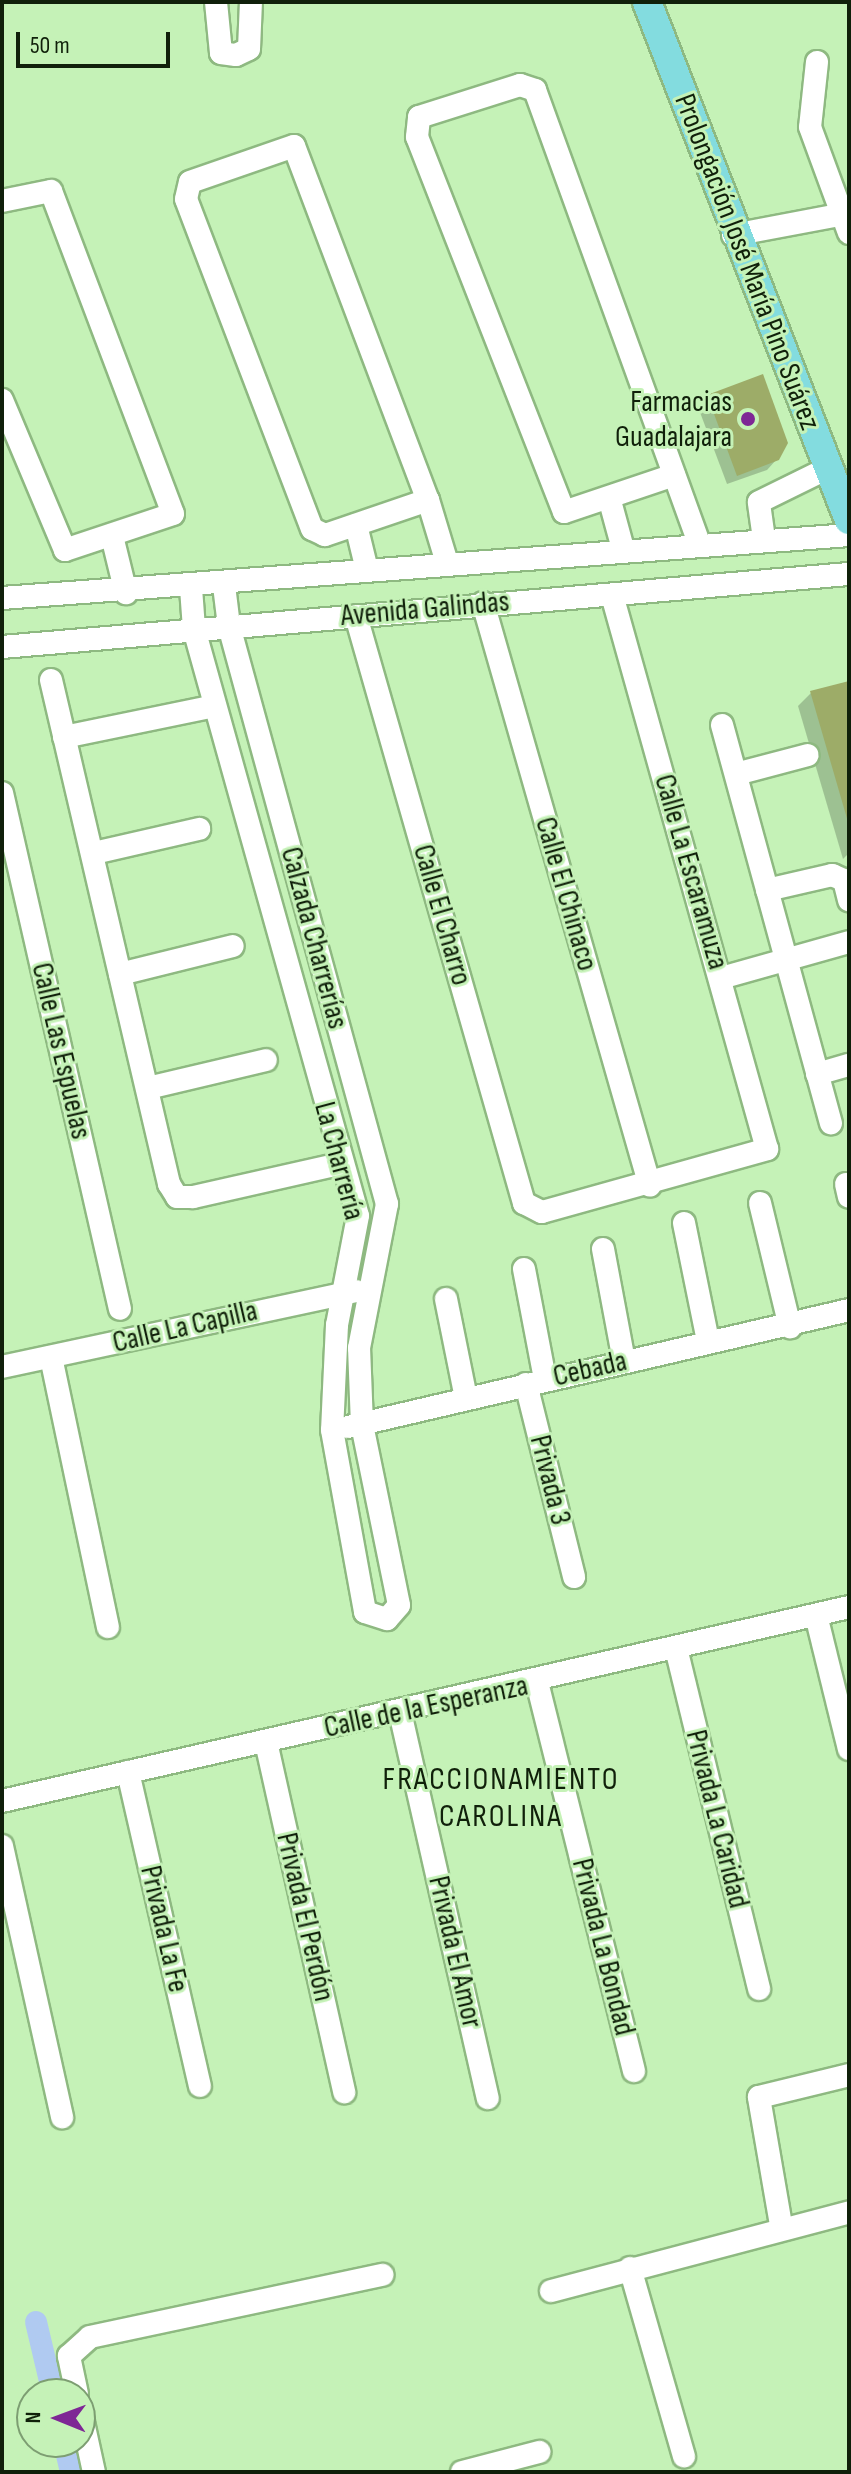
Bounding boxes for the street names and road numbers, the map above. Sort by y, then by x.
street label: Prolongación José María Pino Suárez [666,89,828,435]
street label: Avenida Galindas [339,584,511,634]
street label: Calle La Escaramuza [646,770,736,974]
street label: Calle El Chinaco [527,813,605,975]
street label: Calle El Charro [405,841,479,989]
street label: Calzada Charrerías [272,843,356,1033]
street label: Calle Las Espuelas [23,959,99,1143]
street label: La Charrería [306,1098,372,1224]
street label: Calle La Capilla [109,1293,261,1361]
street label: Cebada [550,1343,630,1395]
street label: Privada 3 [522,1432,578,1528]
street label: Calle de la Esperanza [321,1668,531,1746]
street label: Privada La Caridad [678,1726,756,1912]
street label: Privada El Perdón [268,1829,342,2005]
street label: Privada La Bondad [564,1855,642,2039]
street label: Privada La Fe [132,1862,196,1996]
street label: Privada El Amor [420,1873,490,2031]

